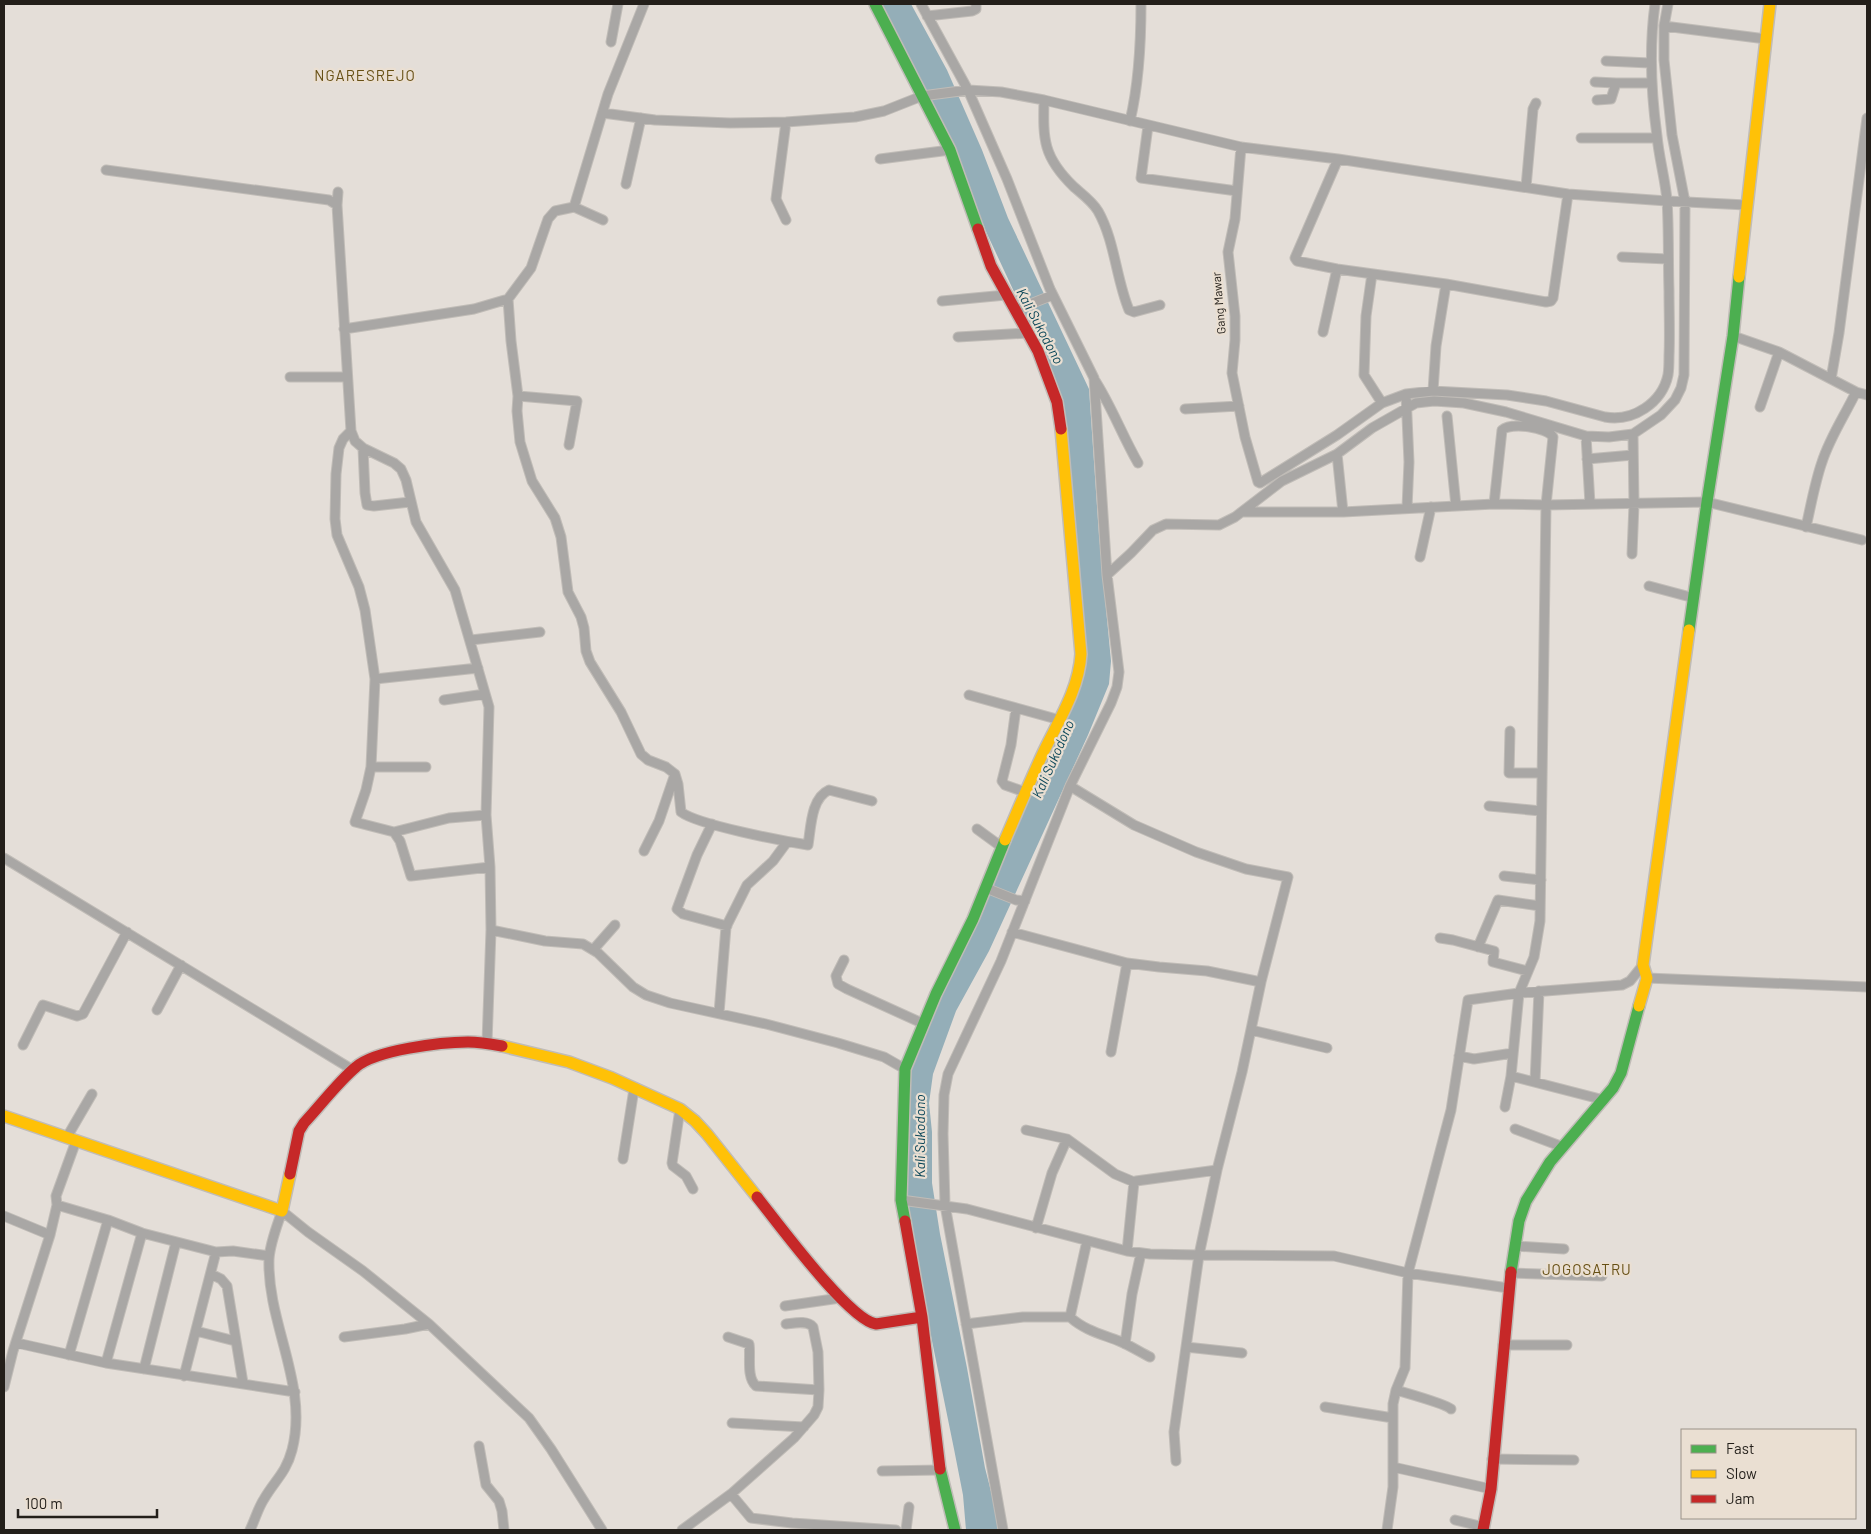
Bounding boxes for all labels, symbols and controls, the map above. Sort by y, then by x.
district label: NGARESREJO [314,66,416,84]
street label: Gang Mawar [1208,271,1228,335]
water label: Kali Sukodono [1013,285,1068,367]
water label: Kali Sukodono [1028,717,1077,800]
water label: Kali Sukodono [911,1094,928,1178]
district label: JOGOSATRU [1542,1260,1632,1278]
legend [1681,1429,1856,1519]
text: Fast [1726,1439,1754,1457]
text: Slow [1726,1464,1757,1482]
scale bar [18,1486,156,1518]
text: Jam [1726,1489,1755,1507]
text: 100 m [25,1494,63,1512]

